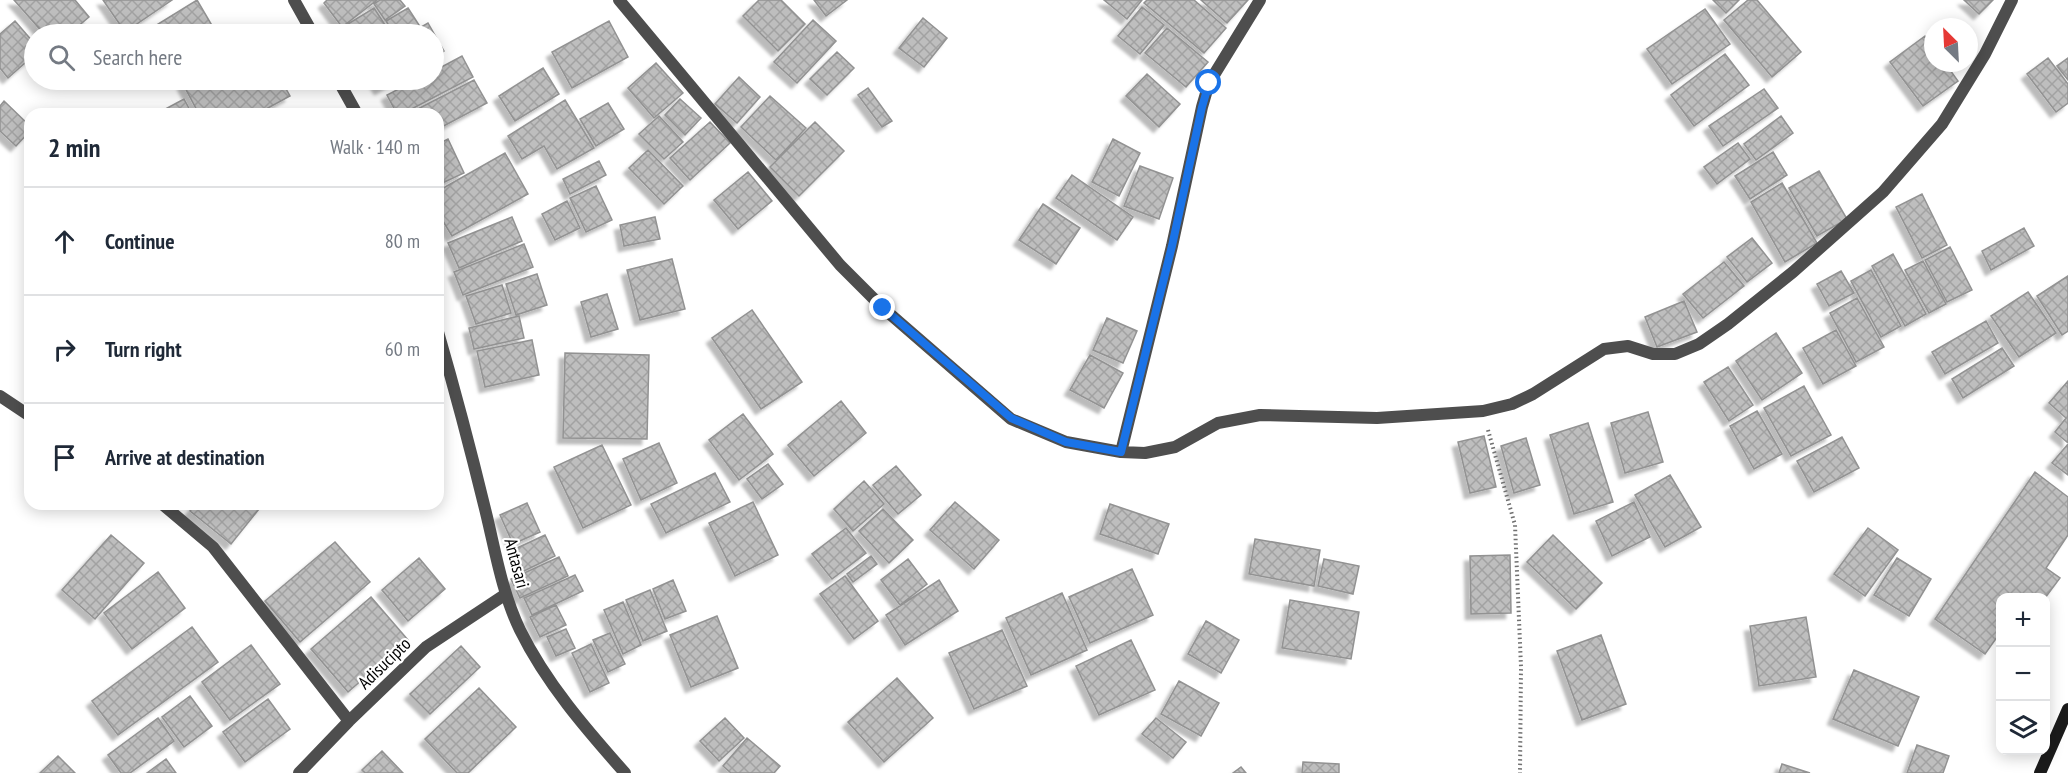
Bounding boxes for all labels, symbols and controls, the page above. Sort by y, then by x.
north arrow [1924,18,1978,72]
search box [24,24,444,90]
icon: search [45,41,78,74]
text: Search here [93,43,182,71]
route start [1195,69,1221,95]
text: 2 min [48,131,101,164]
text: Walk · 140 m [330,134,420,160]
icon: ahead [48,225,81,258]
text: Continue [105,227,175,255]
text: 80 m [385,228,420,254]
route end [869,294,895,320]
icon: right [48,333,81,366]
text: Turn right [105,335,182,363]
text: 60 m [385,336,420,362]
icon: arrive [48,441,81,474]
text: Arrive at destination [105,443,265,471]
street label: Antasari [499,536,535,590]
map controls [1996,593,2050,755]
button: + [1996,593,2050,647]
street label: Adisucipto [353,632,415,694]
button: − [1996,647,2050,701]
button: layers [1996,701,2050,755]

